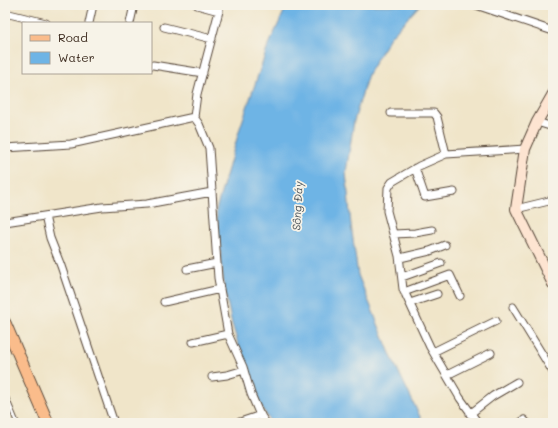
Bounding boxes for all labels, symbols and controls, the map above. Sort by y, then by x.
legend [22,22,152,74]
text: Road [58,29,88,45]
text: Water [58,49,95,65]
water label: Sông Đáy [288,181,306,231]

